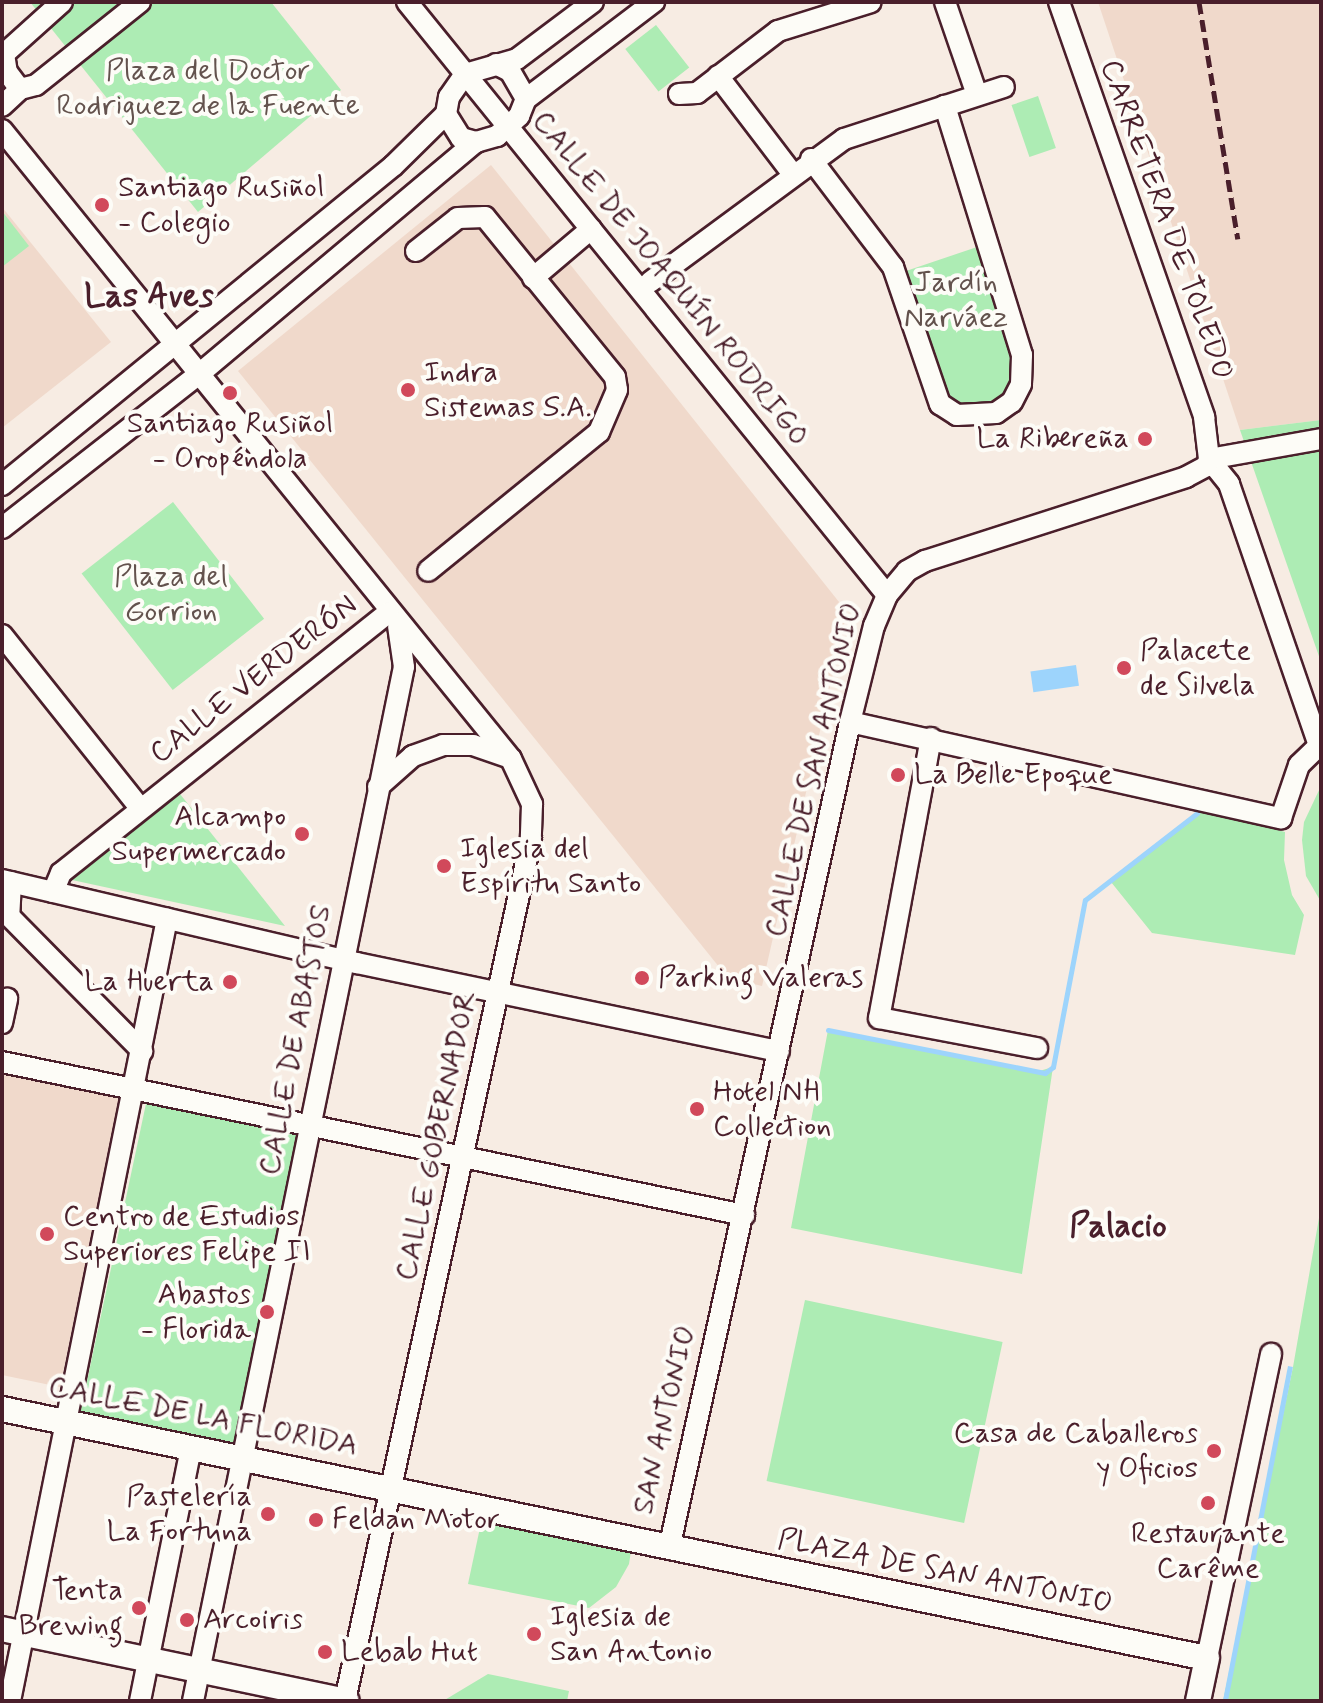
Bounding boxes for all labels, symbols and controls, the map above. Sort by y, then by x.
park label: Plaza del Doctor Rodriguez de la Fuente [63,53,353,124]
street label: CARRETERA DE TOLEDO [1091,55,1241,385]
street label: CALLE DE JOAQUÍN RODRIGO [523,103,817,455]
place label: Santiago Rusiñol - Colegio [118,170,324,240]
marker: Santiago Rusiñol - Colegio [93,196,111,214]
park label: Jardín Narváez [904,265,1008,336]
district label: Las Aves [84,277,214,317]
place label: Indra Sistemas S.A. [424,355,592,426]
marker: Indra Sistemas S.A. [399,381,417,399]
marker: Santiago Rusiñol - Oropéndola [221,384,239,402]
place label: Santiago Rusiñol - Oropéndola [127,406,333,476]
place label: La Ribereña [976,421,1129,457]
marker: La Ribereña [1136,430,1154,448]
park label: Plaza del Gorrion [114,559,228,630]
street label: CALLE VERDERÓN [142,587,366,773]
street label: CALLE DE SAN ANTONIO [758,599,870,941]
place label: Palacete de Silvela [1140,633,1259,704]
marker: Palacete de Silvela [1115,659,1133,677]
place label: La Belle Epoque [914,757,1115,793]
marker: La Belle Epoque [889,766,907,784]
place label: Alcampo Supermercado [112,799,286,870]
marker: Alcampo Supermercado [293,825,311,843]
place label: Iglesia del Espíritu Santo [460,831,641,902]
marker: Iglesia del Espíritu Santo [435,857,453,875]
street label: CALLE DE ABASTOS [252,902,340,1178]
place label: Parking Valeras [658,960,861,996]
place label: La Huerta [81,964,214,1000]
marker: Parking Valeras [633,969,651,987]
marker: La Huerta [221,973,239,991]
street label: CALLE GOBERNADOR [388,984,486,1288]
place label: Hotel NH Collection [713,1074,831,1144]
marker: Hotel NH Collection [688,1100,706,1118]
place label: Centro de Estudios Superiores Felipe II [63,1199,317,1270]
district label: Palacio [1069,1207,1167,1247]
marker: Centro de Estudios Superiores Felipe II [38,1225,56,1243]
place label: Abastos - Florida [141,1277,251,1348]
marker: Abastos - Florida [258,1303,276,1321]
street label: SAN ANTONIO [626,1322,704,1518]
street label: CALLE DE LA FLORIDA [40,1368,366,1466]
place label: Casa de Caballeros y Oficios [955,1416,1198,1486]
marker: Casa de Caballeros y Oficios [1205,1442,1223,1460]
place label: Pastelería La Fortuna [109,1479,252,1550]
marker: Restaurante Carême [1199,1494,1217,1512]
place label: Feldan Motor [332,1502,496,1538]
marker: Pastelería La Fortuna [259,1505,277,1523]
marker: Feldan Motor [307,1511,325,1529]
place label: Restaurante Carême [1131,1516,1285,1586]
street label: PLAZA DE SAN ANTONIO [775,1522,1115,1622]
place label: Tenta Brewing [19,1573,123,1644]
marker: Tenta Brewing [130,1599,148,1617]
place label: Iglesia de San Antonio [550,1599,707,1670]
place label: Arcoiris [203,1602,303,1638]
marker: Arcoiris [178,1611,196,1629]
marker: Iglesia de San Antonio [525,1625,543,1643]
place label: Lebab Hut [341,1634,475,1670]
marker: Lebab Hut [316,1643,334,1661]

